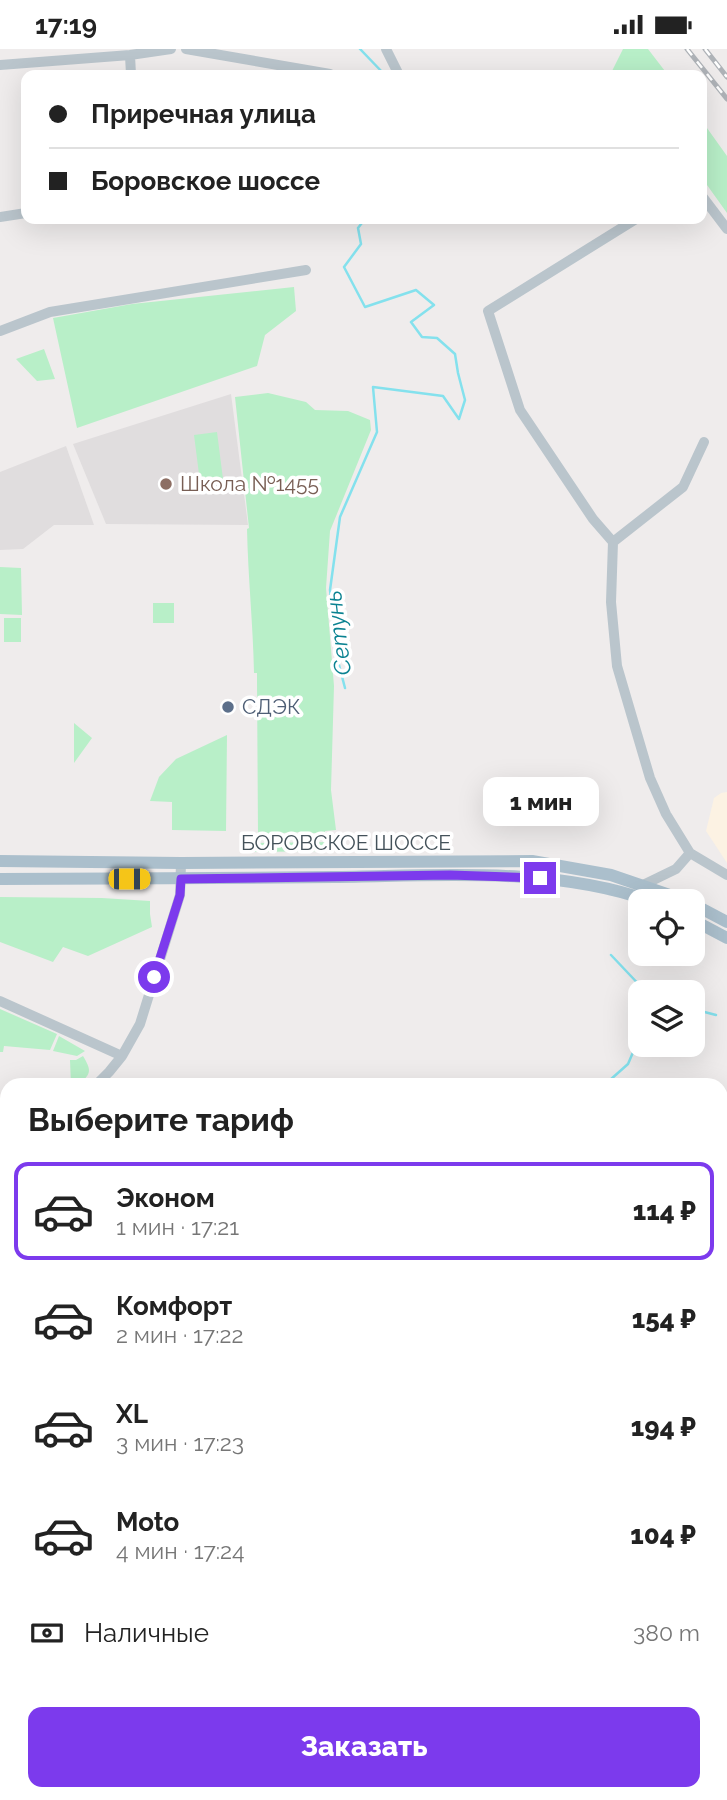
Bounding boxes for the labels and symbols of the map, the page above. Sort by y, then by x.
place label: Школа №1455 [180,471,319,496]
marker: Школа №1455 [158,476,174,492]
water label: Сетунь [319,589,356,677]
place label: СДЭК [242,694,300,719]
marker: СДЭК [220,699,236,715]
callout: 1 мин [482,777,598,825]
street label: БОРОВСКОЕ ШОССЕ [241,830,451,855]
route end [524,862,556,894]
car [109,869,151,890]
route start [138,961,170,993]

